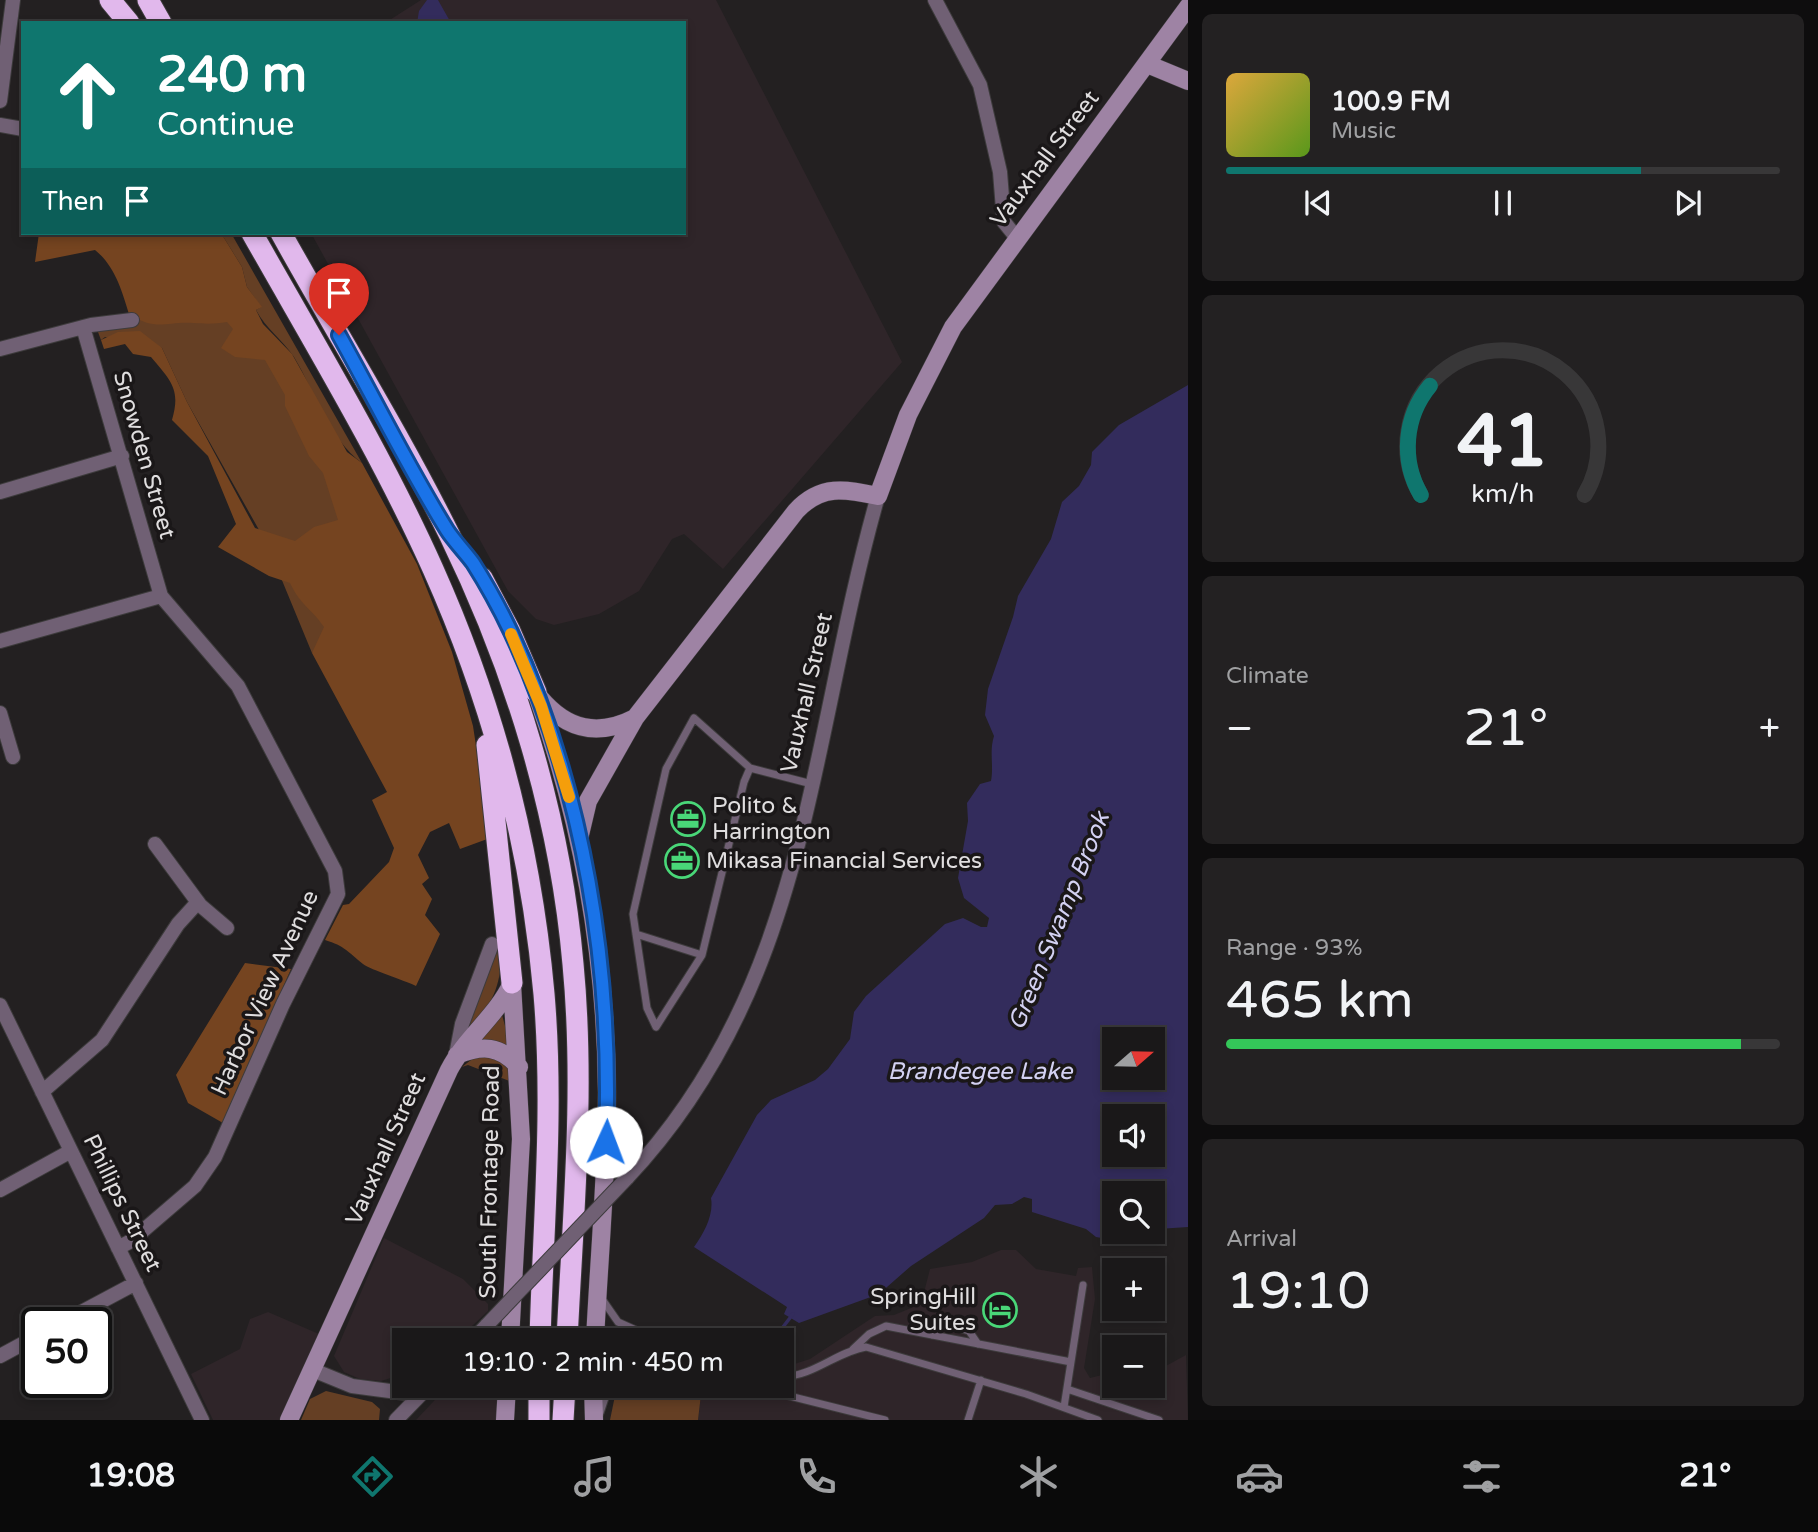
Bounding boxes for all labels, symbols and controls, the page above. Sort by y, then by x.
text: 240 m [157,46,307,105]
icon: ahead [42,49,133,140]
street label: Vauxhall Street [985,85,1106,233]
text: 100.9 FM [1331,86,1451,117]
text: Continue [157,106,294,144]
text: Music [1331,117,1396,145]
icon: arrive [118,182,156,220]
icon: previous [1299,184,1337,222]
icon: pause [1484,184,1522,222]
icon: next [1669,184,1707,222]
text: Then [42,186,104,217]
pin [309,263,369,335]
icon: arrive [320,274,358,312]
street label: Snowden Street [107,368,181,542]
text: 41 [1457,398,1549,486]
text: km/h [1472,479,1534,509]
street label: Vauxhall Street [775,610,839,776]
text: Climate [1226,662,1309,690]
text: 21° [1463,697,1548,760]
text: − [1226,706,1253,752]
text: + [1759,706,1780,752]
place label: Polito & Harrington [712,792,831,846]
office icon: Polito & Harrington [669,800,707,838]
water label: Green Swamp Brook [1002,806,1117,1034]
office icon: Mikasa Financial Services [663,842,701,880]
place label: Mikasa Financial Services [706,847,982,875]
street label: Harbor View Avenue [205,886,325,1100]
text: Range · 93% [1226,934,1362,962]
text: 465 km [1226,969,1414,1032]
north arrow [1102,1027,1166,1090]
map controls [1102,1027,1165,1398]
water label: Brandegee Lake [888,1057,1074,1086]
street label: South Frontage Road [474,1065,506,1299]
street label: Vauxhall Street [340,1068,432,1230]
button: sound [1102,1104,1165,1167]
position arrow [569,1105,643,1179]
street label: Phillips Street [77,1130,167,1277]
button: search [1102,1181,1165,1244]
text: Arrival [1226,1225,1297,1253]
button: + [1102,1258,1165,1321]
text: 19:10 [1226,1260,1370,1323]
place label: SpringHill Suites [870,1283,976,1337]
hotel icon: SpringHill Suites [981,1291,1019,1329]
speed limit sign: 50 [21,1307,112,1398]
button: − [1102,1335,1165,1398]
text: 19:10 · 2 min · 450 m [462,1347,724,1378]
icon: directions [348,1452,397,1501]
icon: music [570,1452,619,1501]
icon: phone [792,1452,841,1501]
icon: climate [1014,1452,1063,1501]
icon: car [1235,1452,1284,1501]
icon: filters [1457,1452,1506,1501]
text: 19:08 [86,1457,175,1495]
text: 21° [1679,1457,1731,1495]

